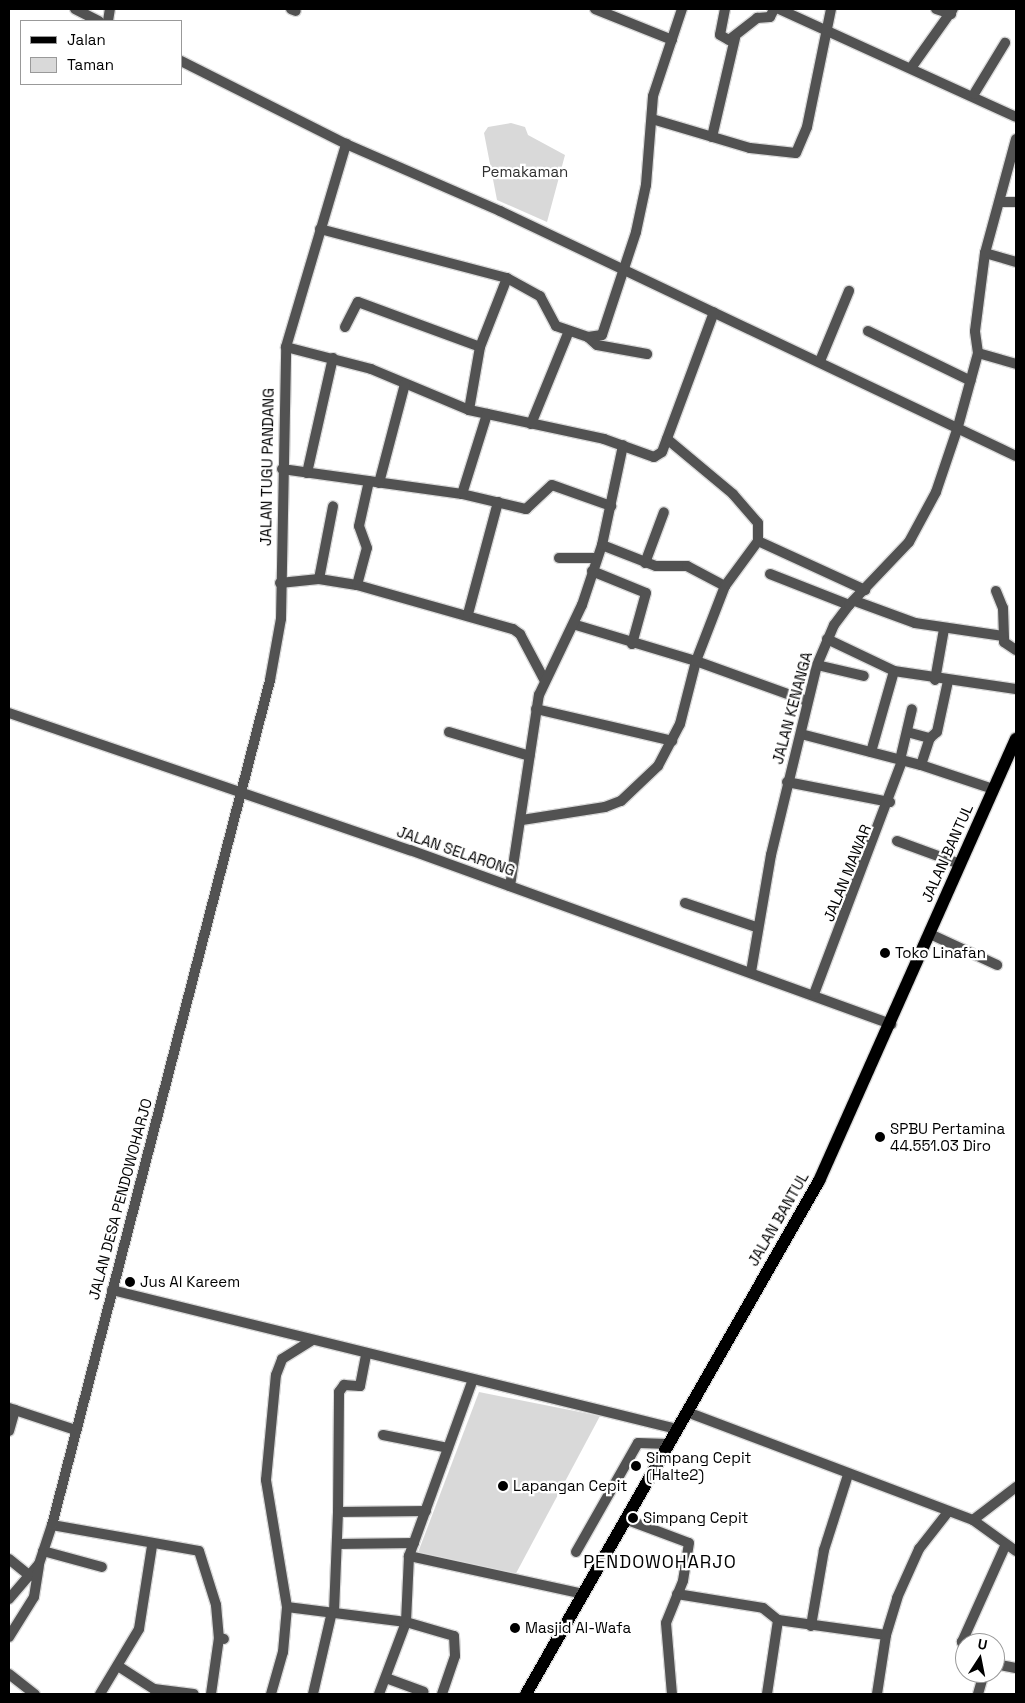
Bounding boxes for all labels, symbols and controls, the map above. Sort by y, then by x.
legend [20,20,182,85]
text: Jalan [67,30,106,49]
text: Taman [67,55,114,74]
park label: Pemakaman [482,163,568,181]
street label: JALAN TUGU PANDANG [257,388,277,546]
street label: JALAN KENANGA [768,650,816,766]
street label: JALAN BANTUL [917,801,977,905]
street label: JALAN SELARONG [394,822,518,880]
street label: JALAN MAWAR [819,822,875,924]
place label: Toko Linafan [895,944,986,962]
marker: Toko Linafan [879,947,891,959]
street label: JALAN DESA PENDOWOHARJO [84,1096,156,1302]
place label: SPBU Pertamina 44.551.03 Diro [890,1119,1005,1154]
marker: SPBU Pertamina 44.551.03 Diro [874,1131,886,1143]
street label: JALAN BANTUL [744,1169,812,1269]
place label: Jus Al Kareem [140,1273,240,1291]
marker: Jus Al Kareem [124,1276,136,1288]
place label: Simpang Cepit (Halte2) [646,1448,751,1483]
marker: Simpang Cepit (Halte2) [630,1460,642,1472]
place label: Lapangan Cepit [513,1477,627,1495]
marker: Lapangan Cepit [497,1480,509,1492]
place label: Simpang Cepit [643,1509,748,1527]
marker: Simpang Cepit [627,1512,639,1524]
district label: PENDOWOHARJO [582,1551,738,1573]
place label: Masjid Al-Wafa [525,1619,631,1637]
marker: Masjid Al-Wafa [509,1622,521,1634]
north arrow [955,1633,1005,1683]
text: U [976,1635,989,1654]

